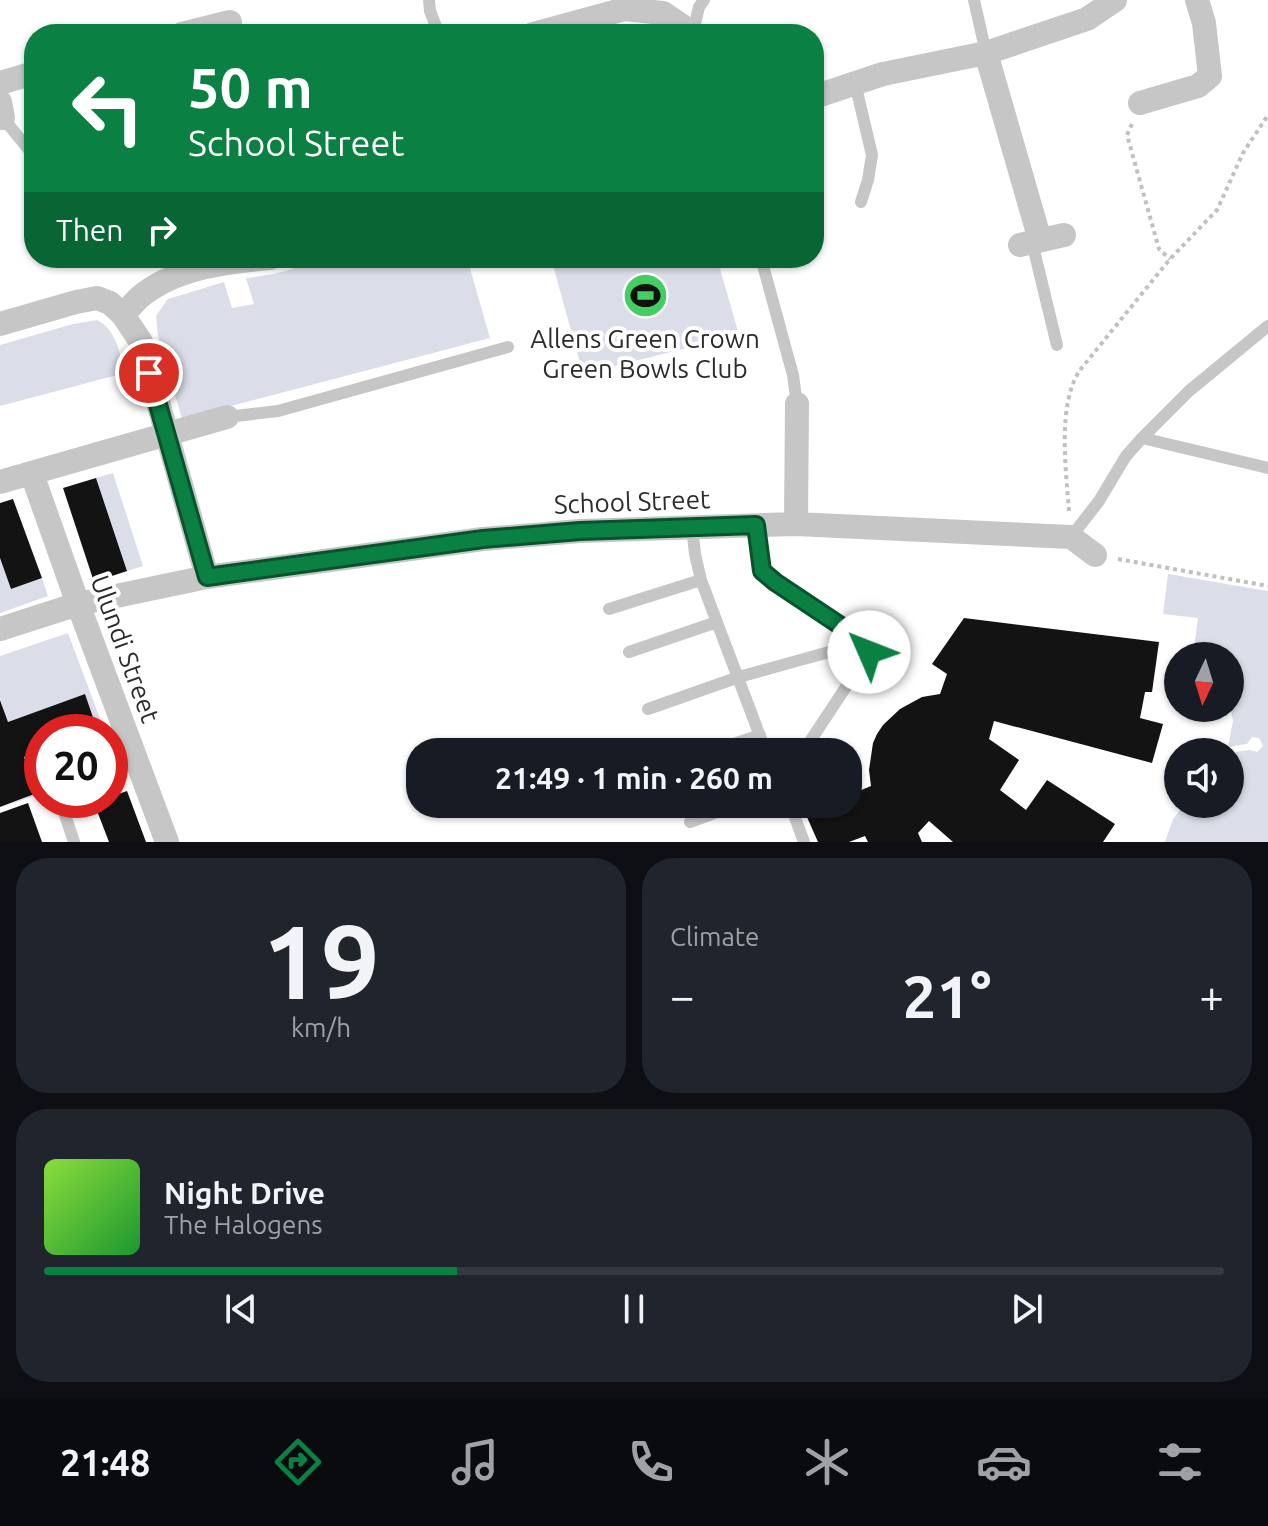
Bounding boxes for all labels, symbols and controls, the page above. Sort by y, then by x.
icon: left [56,56,160,160]
text: 50 m [188,56,313,119]
text: School Street [188,122,404,163]
icon: right [140,208,184,252]
text: Then [56,213,124,247]
sports icon: Allens Green Crown Green Bowls Club [621,272,669,320]
place label: Allens Green Crown Green Bowls Club [530,324,760,383]
pin [115,339,183,407]
icon: arrive [127,351,171,395]
street label: School Street [553,484,711,519]
street label: Ulundi Street [85,571,165,726]
position arrow [827,610,911,694]
north arrow [1164,642,1244,722]
map controls [1164,642,1244,818]
speed limit sign: 20 [24,714,128,818]
button: sound [1164,738,1244,818]
text: 21:49 · 1 min · 260 m [495,761,773,795]
text: 19 [262,902,380,1019]
text: Climate [670,922,759,951]
text: 21° [903,962,991,1029]
text: − [670,971,695,1020]
text: + [1199,971,1224,1020]
text: km/h [291,1013,351,1042]
text: Night Drive [164,1176,325,1210]
text: The Halogens [164,1210,323,1239]
icon: previous [219,1287,263,1331]
icon: pause [612,1287,656,1331]
icon: next [1005,1287,1049,1331]
icon: directions [270,1434,326,1490]
icon: music [447,1434,503,1490]
icon: phone [623,1434,679,1490]
icon: climate [799,1434,855,1490]
icon: car [976,1434,1032,1490]
icon: filters [1152,1434,1208,1490]
text: 21:48 [60,1442,150,1483]

